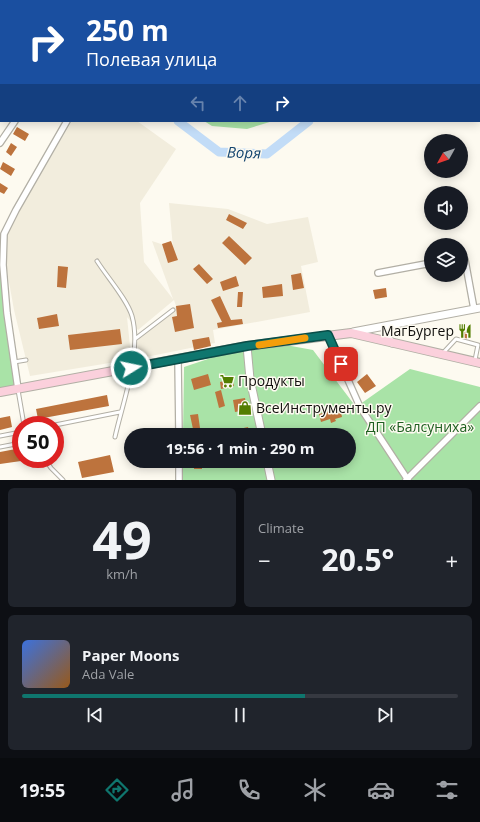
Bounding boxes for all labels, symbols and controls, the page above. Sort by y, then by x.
text: 250 m [86,11,169,49]
icon: right [20,16,72,68]
text: Полевая улица [86,47,217,71]
icon: left [187,92,209,114]
icon: ahead [229,92,251,114]
icon: right [271,92,293,114]
north arrow [424,134,468,178]
map controls [424,134,468,282]
water label: Воря [227,141,261,163]
button: sound [424,186,468,230]
button: layers [424,238,468,282]
place label: МагБургер [381,321,454,340]
restaurant icon: МагБургер [457,323,473,339]
position arrow [110,347,152,389]
pin [324,347,358,381]
icon: arrive [330,353,352,375]
place label: Продукты [238,371,305,390]
supermarket icon: Продукты [219,373,235,389]
place label: ВсеИнструменты.ру [256,398,393,417]
shop icon: ВсеИнструменты.ру [237,400,253,416]
speed limit sign: 50 [12,416,64,468]
park label: ДП «Балсуниха» [366,417,474,436]
text: 19:56 · 1 min · 290 m [166,438,314,458]
text: 49 [92,503,152,574]
text: Climate [258,519,304,537]
text: 20.5° [322,539,394,580]
text: − [258,545,271,575]
text: + [445,545,458,575]
text: km/h [106,565,138,583]
text: Paper Moons [82,645,180,665]
text: Ada Vale [82,665,134,683]
icon: previous [84,704,106,726]
icon: pause [229,704,251,726]
icon: next [374,704,396,726]
icon: directions [103,776,131,804]
icon: music [169,776,197,804]
icon: phone [235,776,263,804]
icon: climate [301,776,329,804]
icon: car [367,776,395,804]
icon: filters [433,776,461,804]
text: 19:55 [19,778,65,802]

